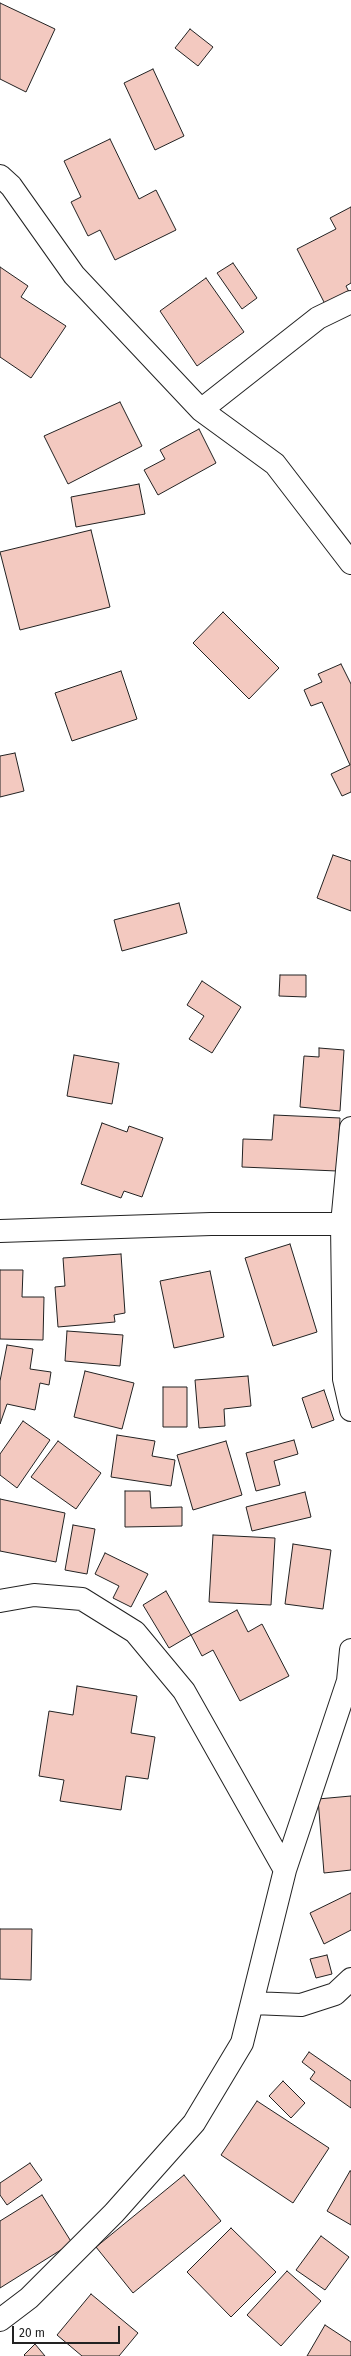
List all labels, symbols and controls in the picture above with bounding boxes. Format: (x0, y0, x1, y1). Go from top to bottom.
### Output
scale bar (14, 2318, 122, 2344)
text: 20 m (19, 2326, 45, 2340)

